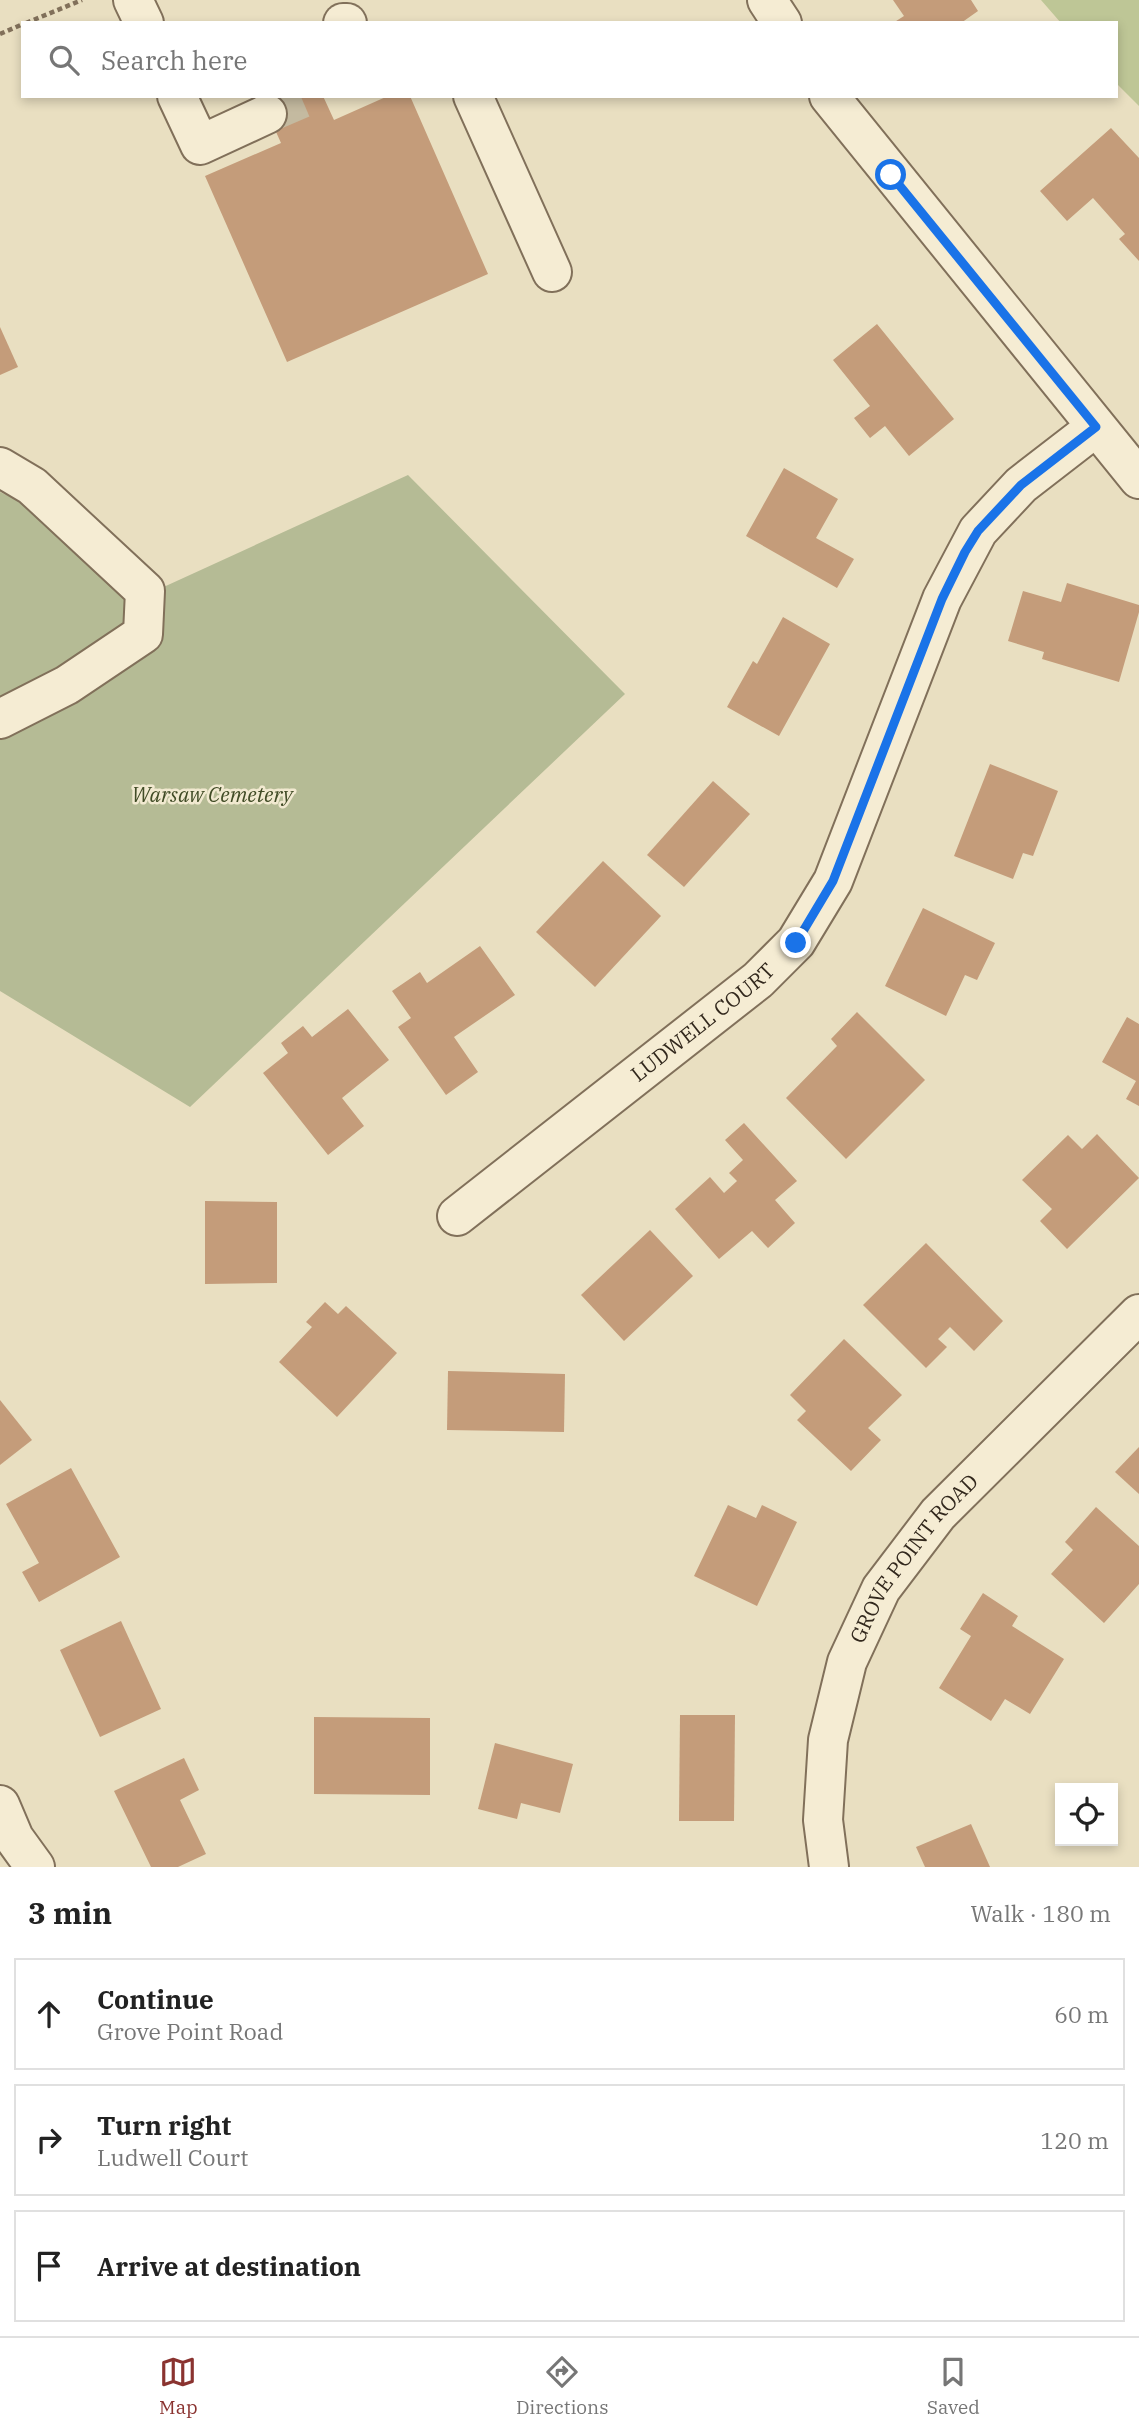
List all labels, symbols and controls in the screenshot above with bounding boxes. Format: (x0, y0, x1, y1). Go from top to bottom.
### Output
search box (21, 21, 1118, 98)
icon: search (45, 41, 83, 79)
text: Search here (101, 43, 247, 77)
route start (875, 159, 906, 190)
park label: Warsaw Cemetery (131, 780, 295, 808)
route end (780, 927, 811, 958)
street label: LUDWELL COURT (625, 956, 780, 1088)
street label: GROVE POINT ROAD (843, 1467, 984, 1647)
map controls (1055, 1783, 1118, 1846)
button: locate (1055, 1783, 1118, 1846)
text: 3 min (28, 1893, 112, 1932)
text: Walk · 180 m (970, 1898, 1111, 1928)
text: Continue (97, 1982, 214, 2016)
icon: ahead (30, 1995, 68, 2033)
text: 60 m (1054, 1999, 1109, 2029)
text: Grove Point Road (97, 2016, 283, 2046)
text: Turn right (97, 2108, 231, 2142)
icon: right (30, 2121, 68, 2159)
text: 120 m (1040, 2125, 1109, 2155)
text: Ludwell Court (97, 2142, 248, 2172)
icon: arrive (30, 2247, 68, 2285)
text: Arrive at destination (97, 2249, 361, 2283)
tab: Map (159, 2353, 198, 2419)
tab: Directions (516, 2353, 609, 2419)
tab: Saved (927, 2353, 980, 2419)

